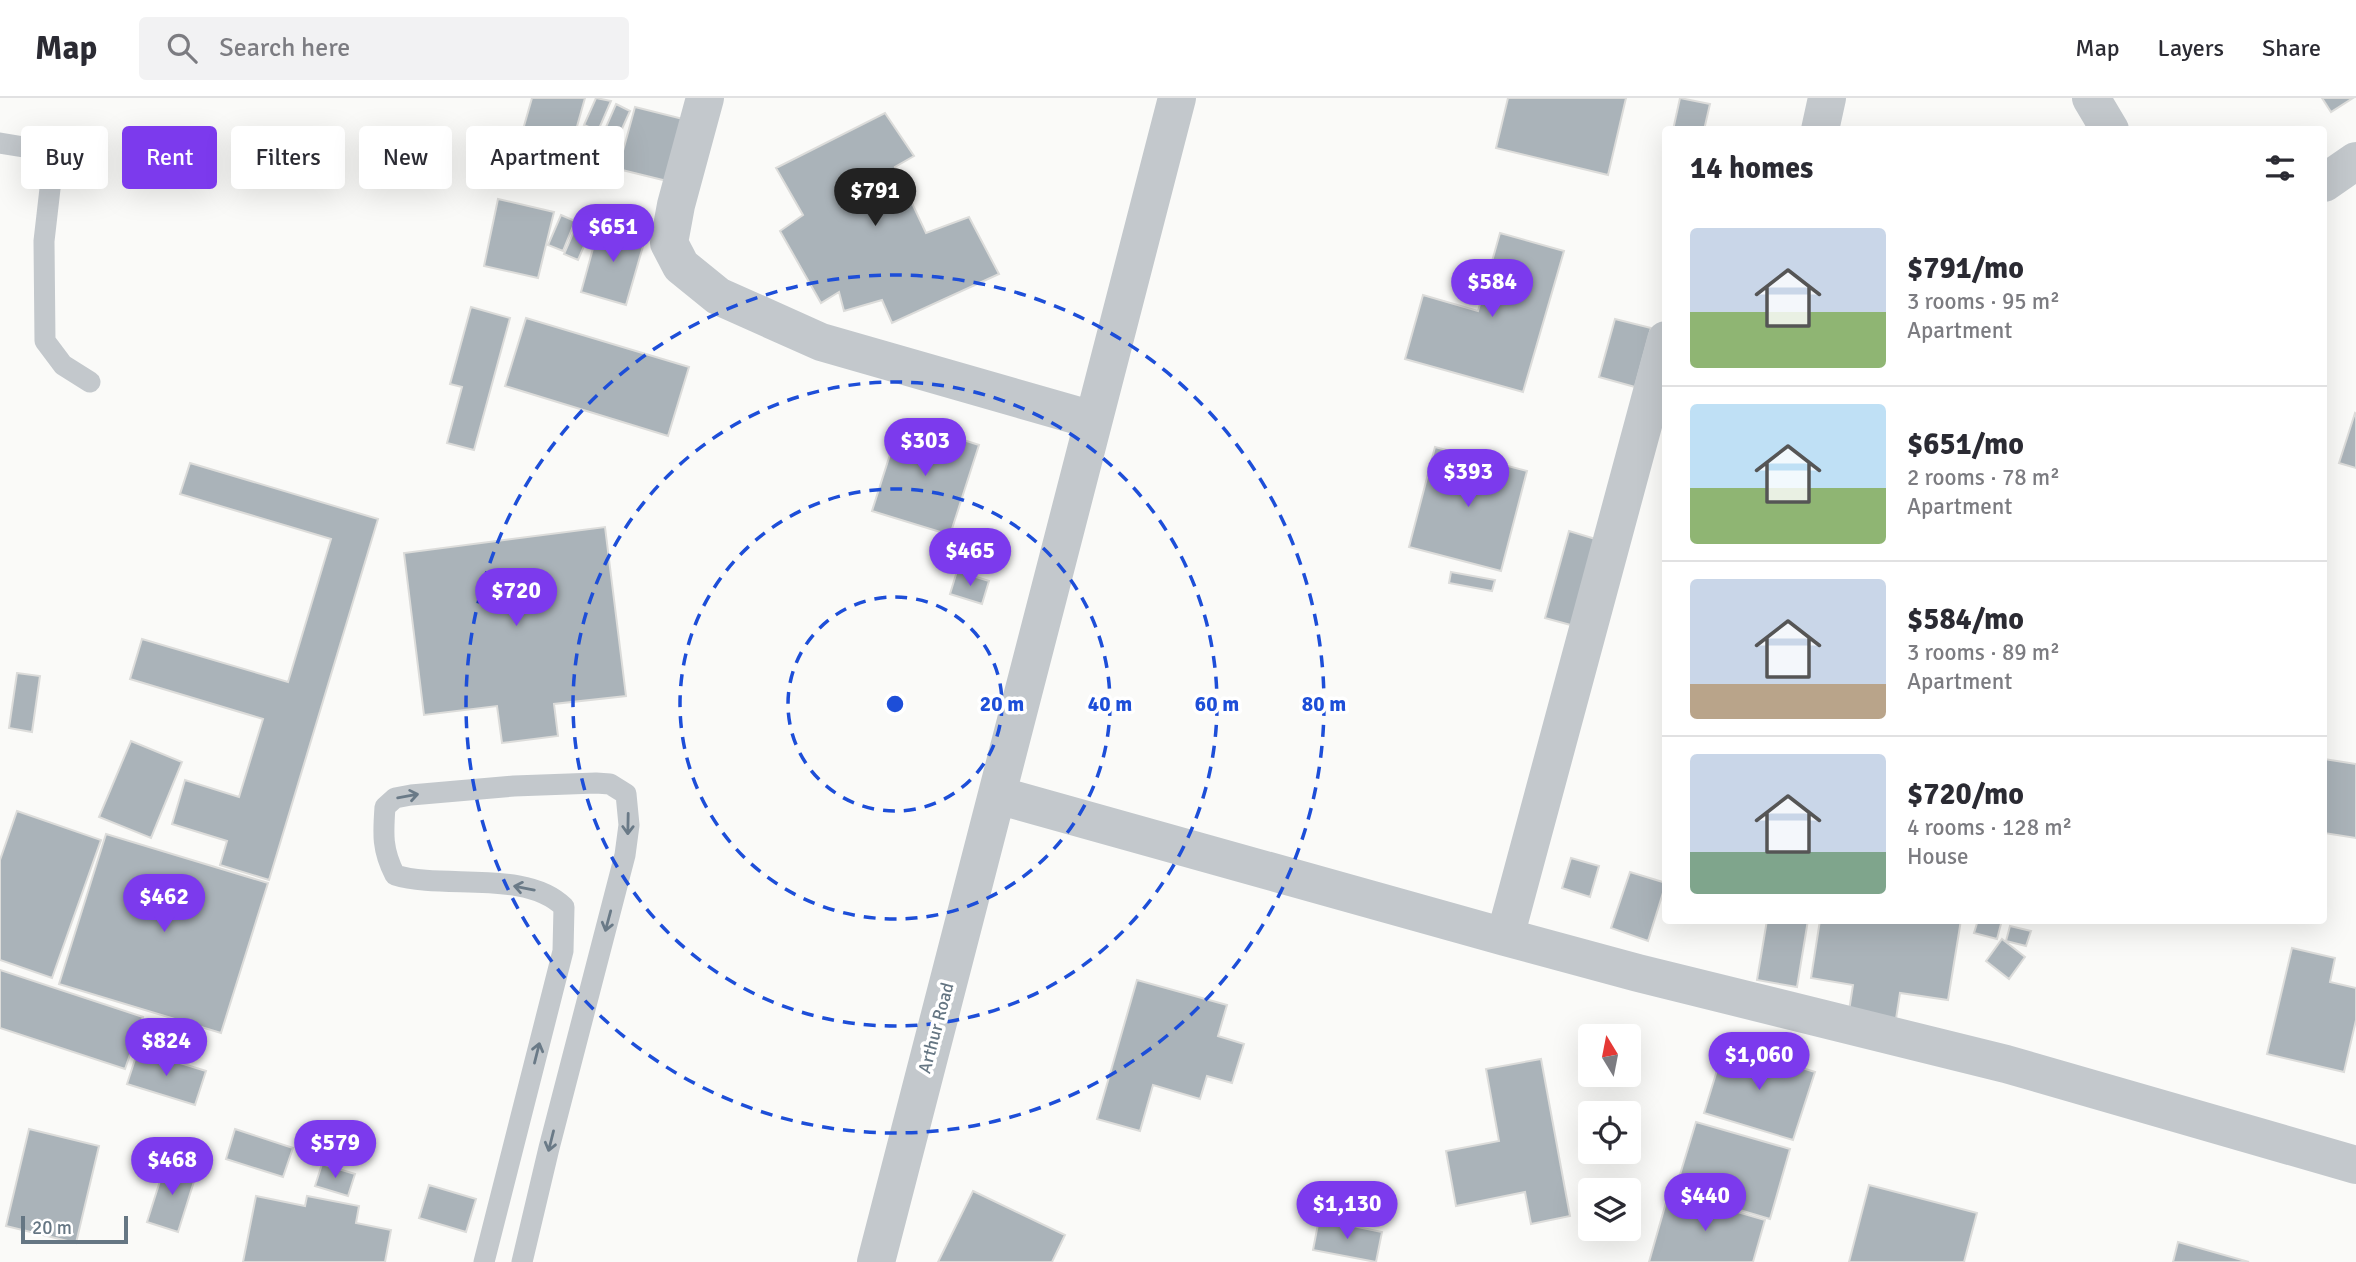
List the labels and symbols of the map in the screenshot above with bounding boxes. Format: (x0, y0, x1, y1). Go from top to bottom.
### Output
pin: $791 (834, 169, 916, 228)
pin: $651 (572, 204, 654, 264)
pin: $584 (1451, 260, 1533, 319)
pin: $303 (884, 418, 966, 478)
pin: $393 (1427, 450, 1509, 509)
pin: $465 (929, 528, 1011, 588)
pin: $720 (475, 568, 557, 628)
text: 20 m (980, 691, 1024, 717)
text: 40 m (1088, 691, 1132, 717)
text: 60 m (1195, 691, 1239, 717)
text: 80 m (1302, 691, 1346, 717)
centre of rings (883, 692, 907, 716)
one-way arrow (396, 789, 419, 802)
one-way arrow (621, 812, 635, 835)
pin: $462 (123, 874, 205, 934)
one-way arrow (513, 881, 536, 894)
one-way arrow (601, 909, 614, 932)
street label: Arthur Road (913, 980, 959, 1076)
pin: $824 (125, 1018, 207, 1078)
north arrow (1578, 1024, 1642, 1087)
pin: $1,060 (1702, 1032, 1816, 1092)
one-way arrow (531, 1042, 544, 1064)
pin: $579 (294, 1121, 376, 1180)
one-way arrow (544, 1130, 557, 1152)
pin: $468 (131, 1138, 213, 1197)
pin: $440 (1664, 1174, 1746, 1233)
pin: $1,130 (1290, 1182, 1404, 1241)
scale bar (21, 1213, 128, 1245)

